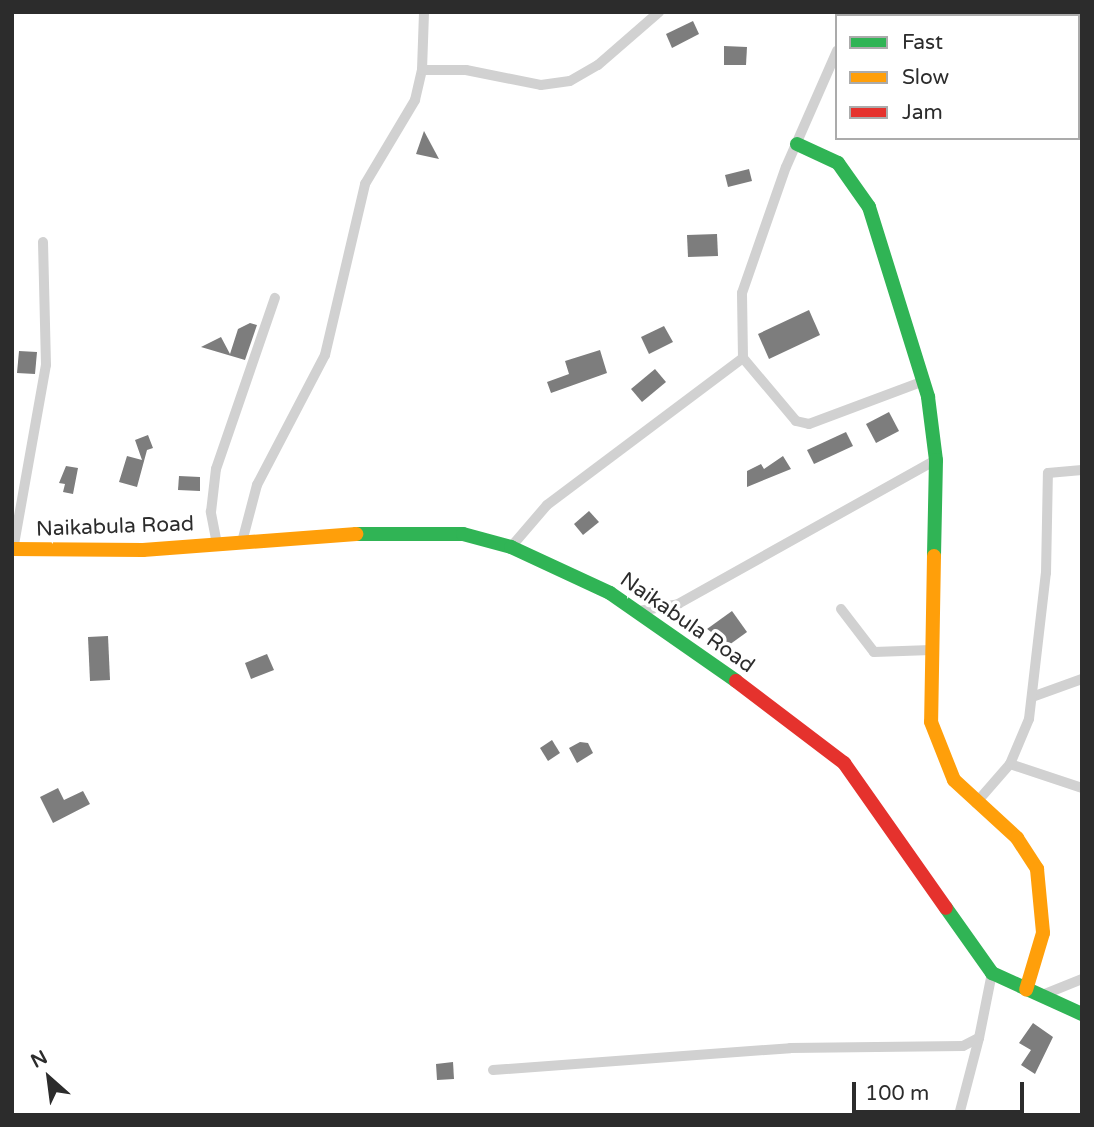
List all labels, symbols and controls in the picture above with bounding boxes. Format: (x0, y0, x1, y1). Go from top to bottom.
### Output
legend (835, 14, 1080, 140)
text: Fast (902, 30, 943, 55)
text: Slow (902, 65, 949, 90)
text: Jam (902, 100, 943, 125)
street label: Naikabula Road (35, 512, 195, 542)
street label: Naikabula Road (615, 567, 759, 679)
north arrow (14, 1043, 84, 1113)
text: N (27, 1046, 51, 1073)
scale bar (856, 1068, 1028, 1112)
text: 100 m (865, 1081, 929, 1106)

